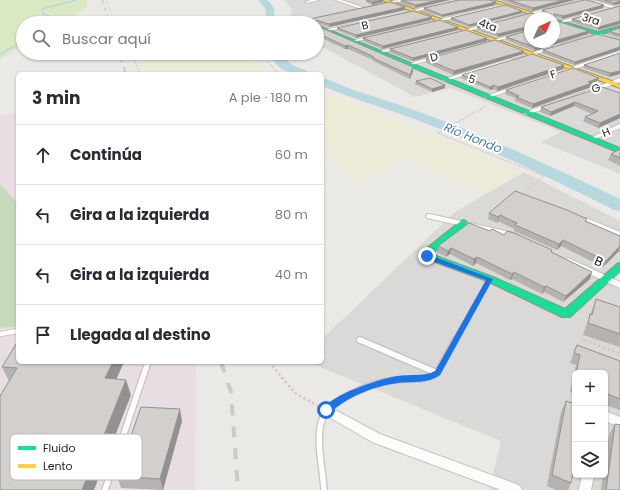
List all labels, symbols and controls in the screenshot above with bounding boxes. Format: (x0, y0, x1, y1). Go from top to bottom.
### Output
street label: 3ra (580, 9, 602, 29)
north arrow (524, 12, 560, 48)
street label: 4ta (477, 14, 499, 36)
search box (16, 16, 324, 60)
street label: B (360, 16, 370, 34)
icon: search (30, 27, 52, 49)
text: Buscar aquí (62, 28, 151, 49)
street label: D (428, 48, 440, 66)
street label: F (548, 65, 559, 82)
street label: 5 (466, 70, 478, 88)
street label: G (589, 79, 603, 97)
text: 3 min (32, 86, 80, 110)
text: A pie · 180 m (229, 88, 308, 107)
water label: Río Hondo (442, 118, 505, 157)
street label: H (599, 123, 613, 141)
icon: ahead (32, 144, 54, 166)
text: Continúa (70, 144, 142, 165)
text: 60 m (275, 145, 308, 164)
icon: left (32, 204, 54, 226)
text: Gira a la izquierda (70, 204, 209, 225)
text: 80 m (275, 205, 308, 224)
route end (418, 247, 436, 265)
street label: B (591, 251, 606, 272)
icon: left (32, 264, 54, 286)
text: Gira a la izquierda (70, 264, 209, 285)
text: 40 m (275, 265, 308, 284)
icon: arrive (32, 324, 54, 346)
text: Llegada al destino (70, 324, 211, 345)
map controls (572, 370, 608, 478)
button: + (572, 370, 608, 406)
route start (317, 401, 335, 419)
button: − (572, 406, 608, 442)
legend (10, 434, 142, 480)
text: Fluido (43, 440, 75, 456)
button: layers (572, 442, 608, 478)
text: Lento (43, 458, 73, 474)

